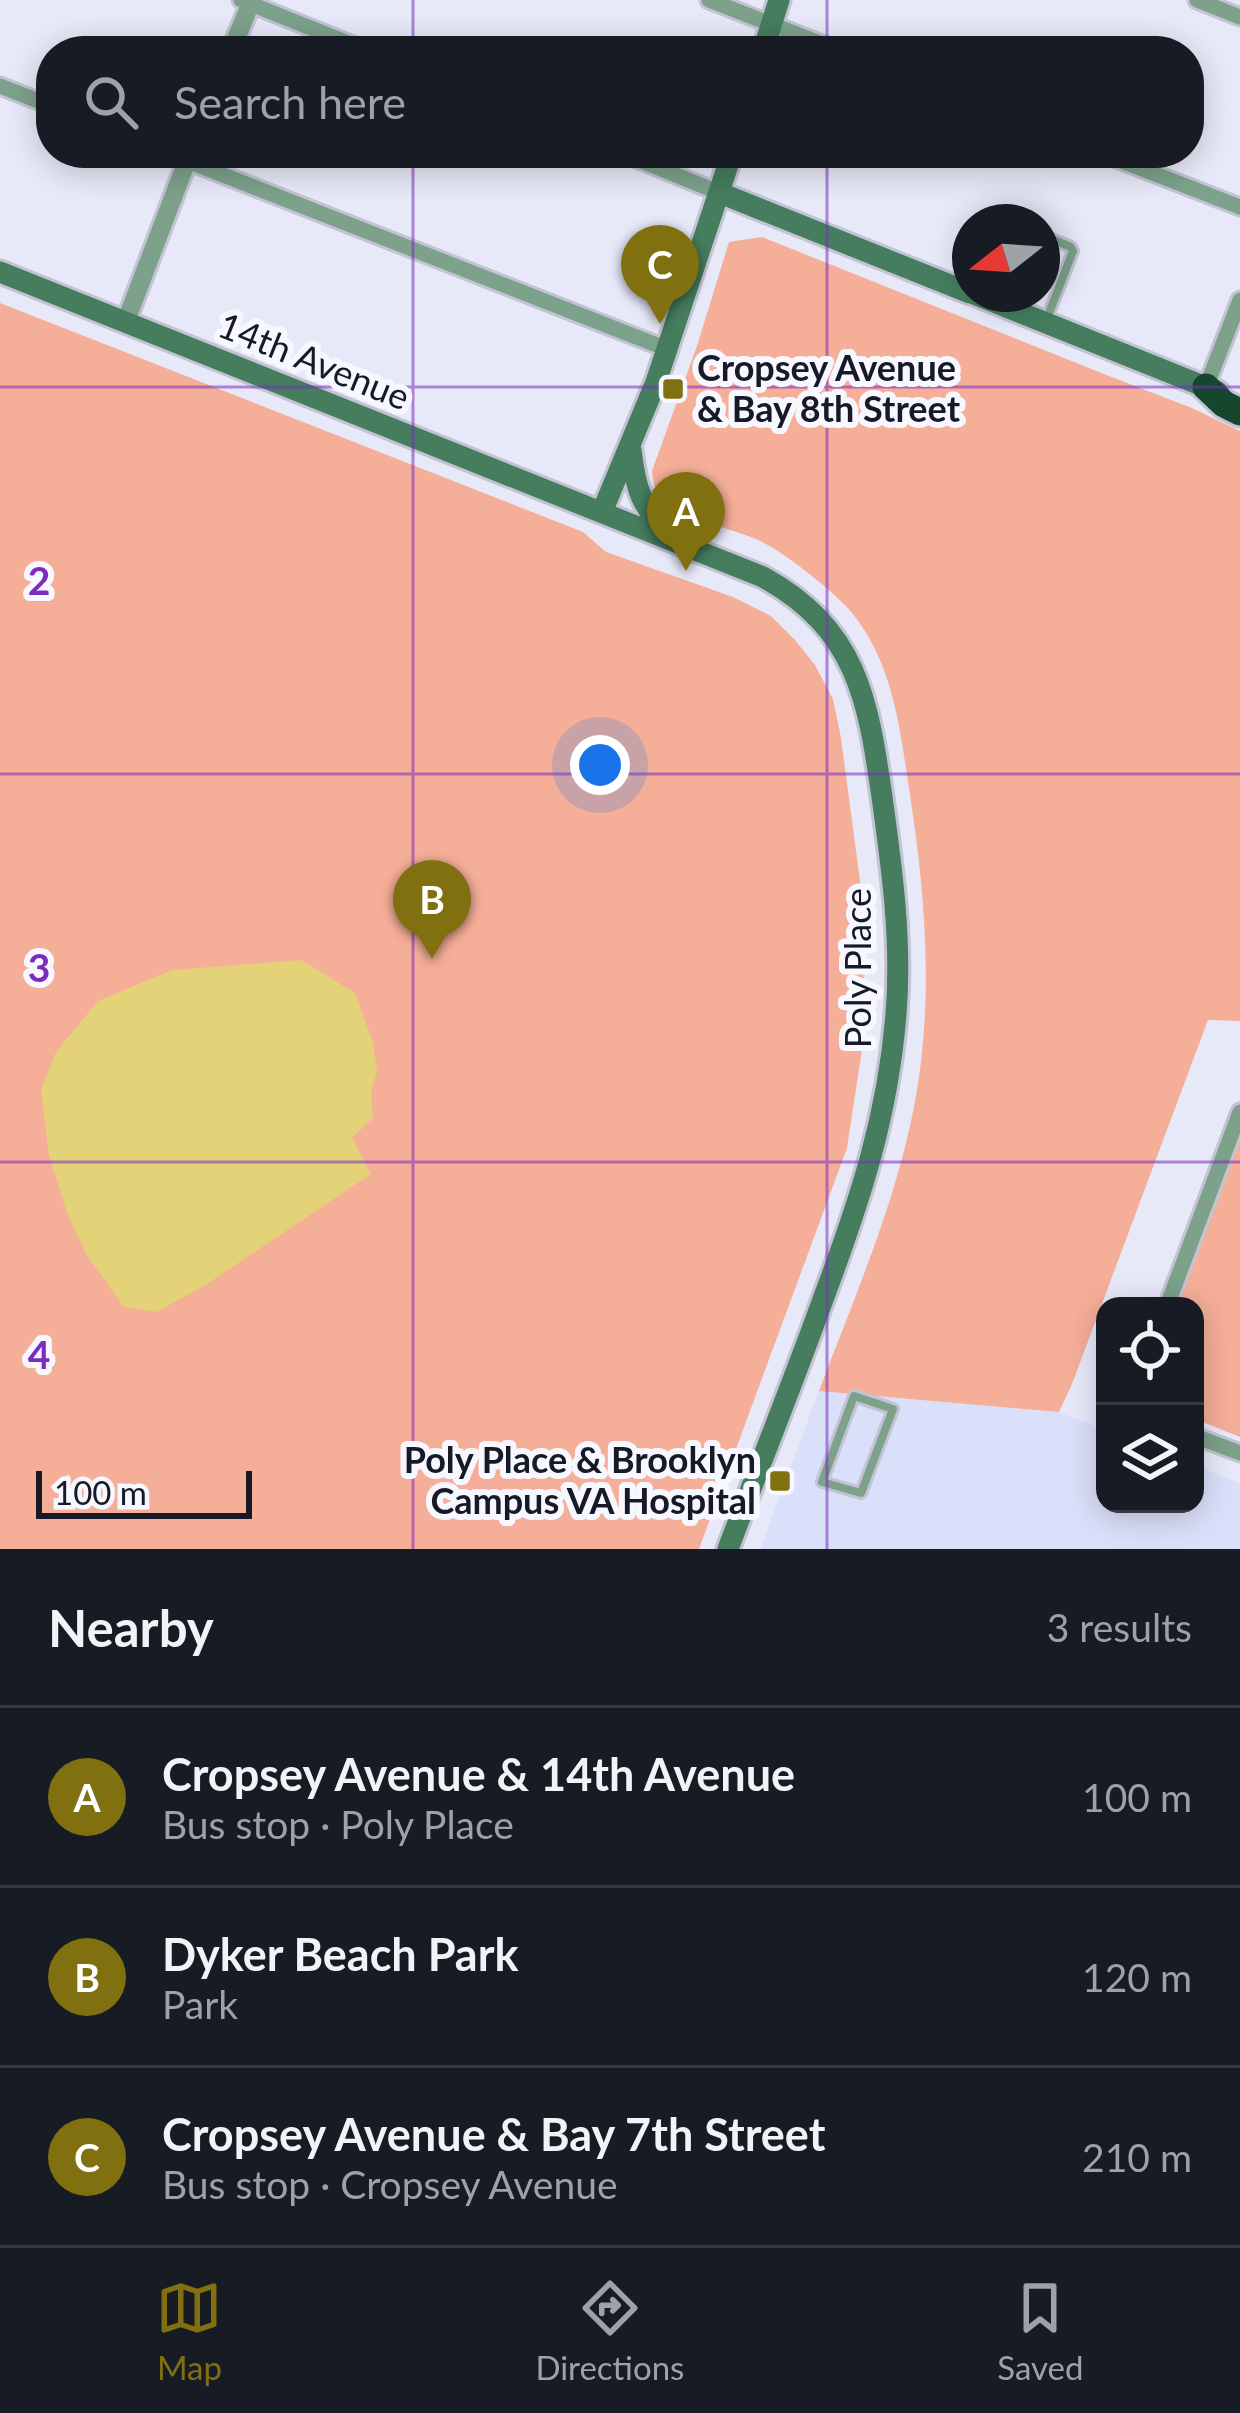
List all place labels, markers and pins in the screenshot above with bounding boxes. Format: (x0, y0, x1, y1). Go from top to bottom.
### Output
pin: C (621, 225, 699, 324)
place label: Cropsey Avenue & Bay 8th Street (697, 345, 961, 430)
marker: Cropsey Avenue & Bay 8th Street (660, 376, 686, 402)
pin: A (647, 472, 725, 571)
pin: B (393, 860, 471, 959)
place label: Poly Place & Brooklyn Campus VA Hospital (404, 1437, 756, 1522)
marker: Poly Place & Brooklyn Campus VA Hospital (767, 1468, 793, 1494)

